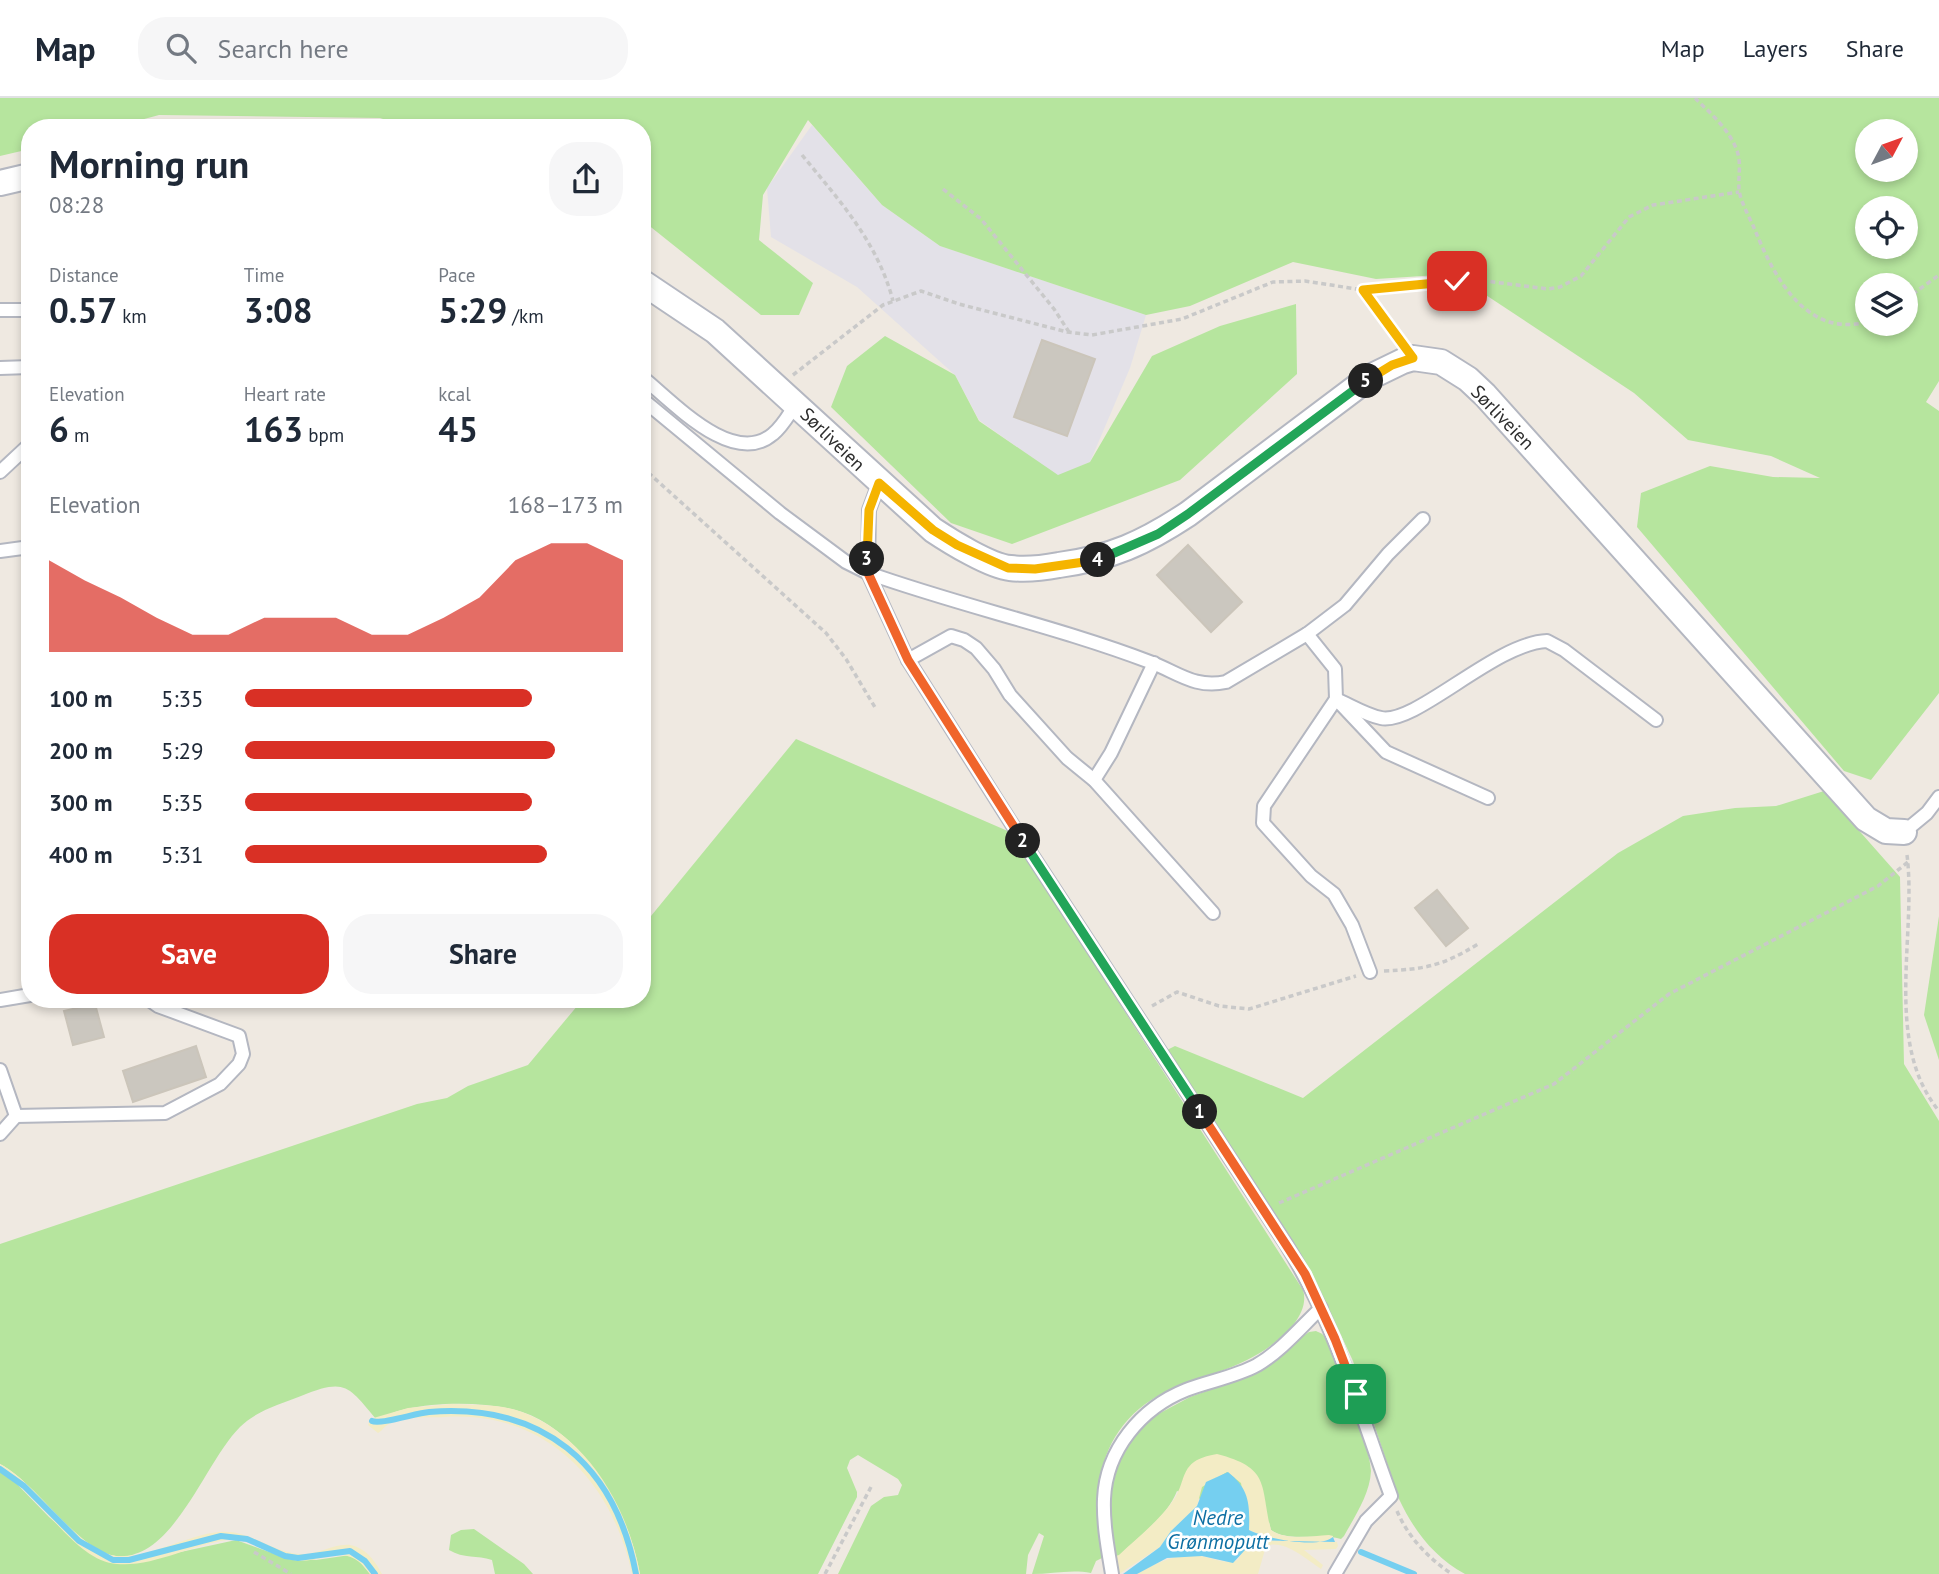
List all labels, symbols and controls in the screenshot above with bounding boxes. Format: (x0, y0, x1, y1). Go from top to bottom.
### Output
search box (138, 17, 628, 80)
text: Map (35, 27, 96, 70)
icon: search (162, 29, 200, 67)
text: Search here (218, 32, 349, 65)
text: Map (1661, 33, 1705, 64)
text: Layers (1743, 33, 1808, 64)
text: Share (1846, 33, 1904, 64)
north arrow (1855, 119, 1918, 182)
map controls (1855, 119, 1918, 336)
text: Morning run (49, 139, 249, 188)
button: share (549, 142, 623, 216)
text: 08:28 (49, 190, 104, 219)
button: locate (1855, 196, 1918, 259)
pin (1427, 251, 1487, 311)
icon: check (1438, 262, 1476, 300)
text: Distance (49, 263, 119, 287)
text: Time (244, 263, 284, 287)
text: Pace (438, 263, 476, 287)
button: layers (1855, 273, 1918, 336)
text: 0.57 (49, 287, 117, 333)
text: 3:08 (244, 287, 313, 333)
text: 5:29 (438, 287, 507, 333)
text: km (117, 304, 147, 328)
text: /km (507, 304, 544, 328)
pin: 5 (1348, 364, 1384, 398)
text: 5 (1360, 368, 1371, 392)
street label: Sørliveien (1466, 379, 1540, 455)
text: Elevation (49, 382, 125, 406)
text: Heart rate (244, 382, 326, 406)
text: kcal (438, 382, 471, 406)
street label: Sørliveien (795, 402, 871, 476)
text: 6 (49, 406, 69, 452)
text: 163 (244, 406, 303, 452)
text: 45 (438, 406, 478, 452)
text: m (69, 423, 89, 447)
text: bpm (303, 423, 344, 447)
text: Elevation (49, 490, 141, 519)
text: 168–173 m (508, 490, 623, 519)
pin: 3 (850, 542, 884, 576)
pin: 4 (1080, 542, 1116, 578)
text: 3 (861, 546, 872, 570)
text: 4 (1092, 547, 1103, 571)
text: 100 m (49, 684, 112, 713)
text: 5:35 (161, 684, 204, 713)
text: 200 m (49, 736, 112, 765)
text: 5:29 (161, 736, 204, 765)
text: 300 m (49, 788, 112, 817)
text: 5:35 (161, 788, 204, 817)
pin: 2 (1006, 824, 1040, 858)
text: 2 (1017, 828, 1028, 852)
text: 400 m (49, 840, 112, 869)
text: 5:31 (161, 840, 204, 869)
button: Save (49, 914, 329, 994)
button: Share (343, 914, 623, 994)
pin: 1 (1182, 1094, 1218, 1130)
text: 1 (1194, 1099, 1205, 1123)
pin (1326, 1364, 1386, 1424)
icon: arrive (1337, 1375, 1375, 1413)
water label: Nedre Grønmoputt (1167, 1504, 1270, 1555)

